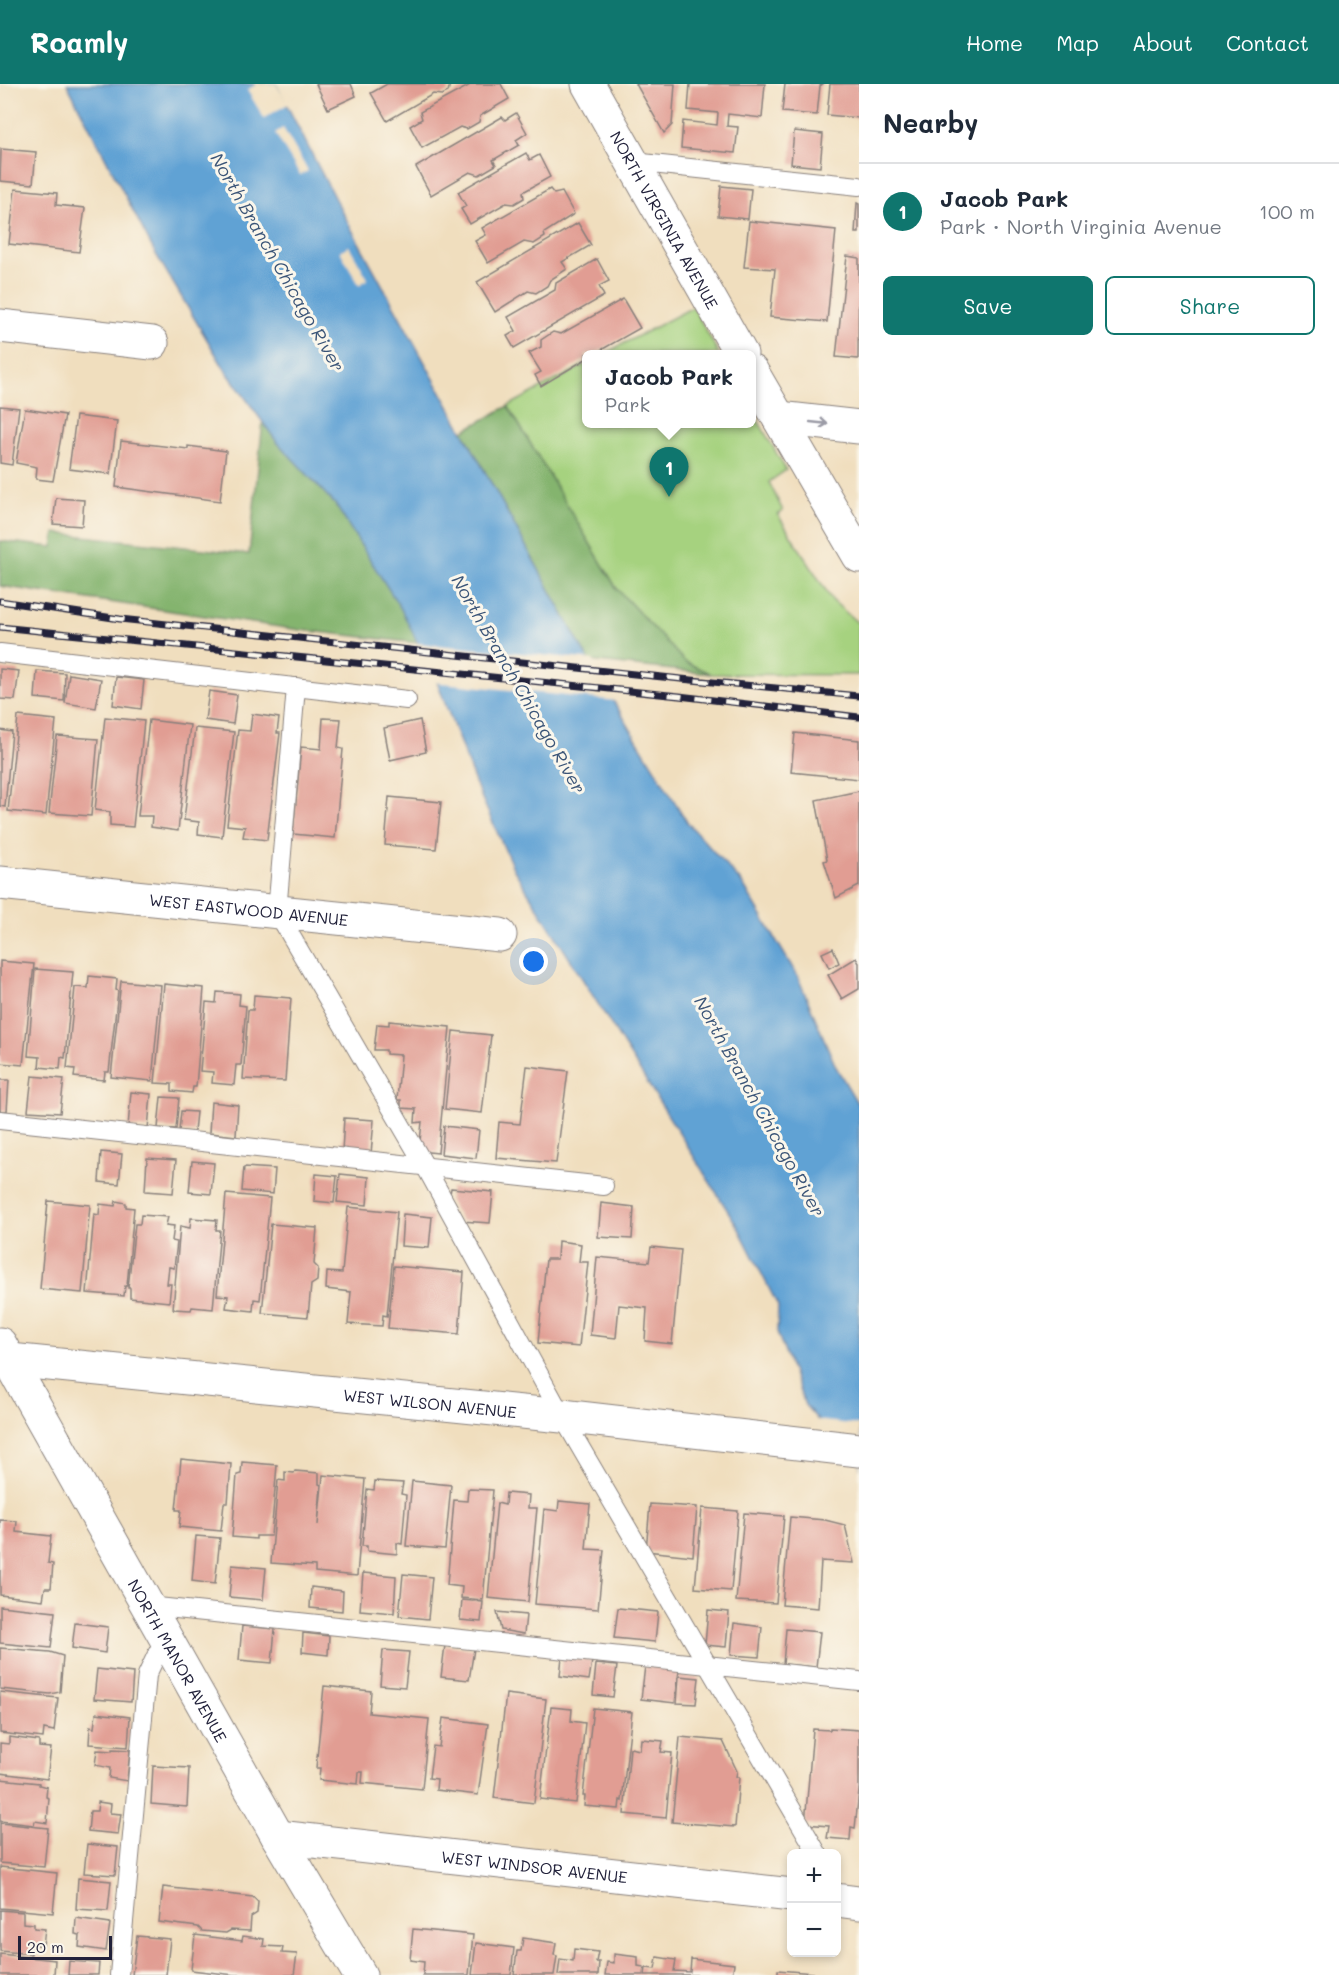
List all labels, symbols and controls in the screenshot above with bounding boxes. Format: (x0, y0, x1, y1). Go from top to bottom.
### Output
text: Roamly (30, 24, 129, 60)
text: Home (966, 29, 1023, 56)
text: Map (1056, 29, 1099, 56)
text: About (1132, 29, 1193, 56)
text: Contact (1226, 29, 1309, 56)
text: Nearby (883, 106, 978, 140)
street label: NORTH VIRGINIA AVENUE (606, 127, 724, 313)
water label: North Branch Chicago River (205, 148, 351, 376)
text: Jacob Park (940, 184, 1068, 213)
text: 1 (898, 198, 907, 224)
text: 100 m (1259, 198, 1315, 224)
text: Park · North Virginia Avenue (940, 213, 1222, 239)
button: Save (883, 276, 1093, 335)
button: Share (1105, 276, 1315, 335)
popup (582, 350, 756, 428)
text: Jacob Park (605, 362, 733, 391)
text: Park (605, 391, 650, 417)
one-way arrow (808, 417, 828, 428)
pin: 1 (650, 448, 688, 497)
water label: North Branch Chicago River (446, 570, 592, 798)
street label: WEST EASTWOOD AVENUE (148, 888, 349, 930)
your location (519, 947, 548, 976)
water label: North Branch Chicago River (689, 991, 831, 1221)
street label: WEST WILSON AVENUE (342, 1383, 518, 1422)
street label: NORTH MANOR AVENUE (124, 1575, 233, 1745)
street label: WEST WINDSOR AVENUE (440, 1845, 629, 1887)
map controls (787, 1849, 841, 1957)
button: + (787, 1849, 841, 1903)
button: − (787, 1903, 841, 1957)
scale bar (18, 1933, 112, 1960)
text: 20 m (27, 1936, 64, 1957)

